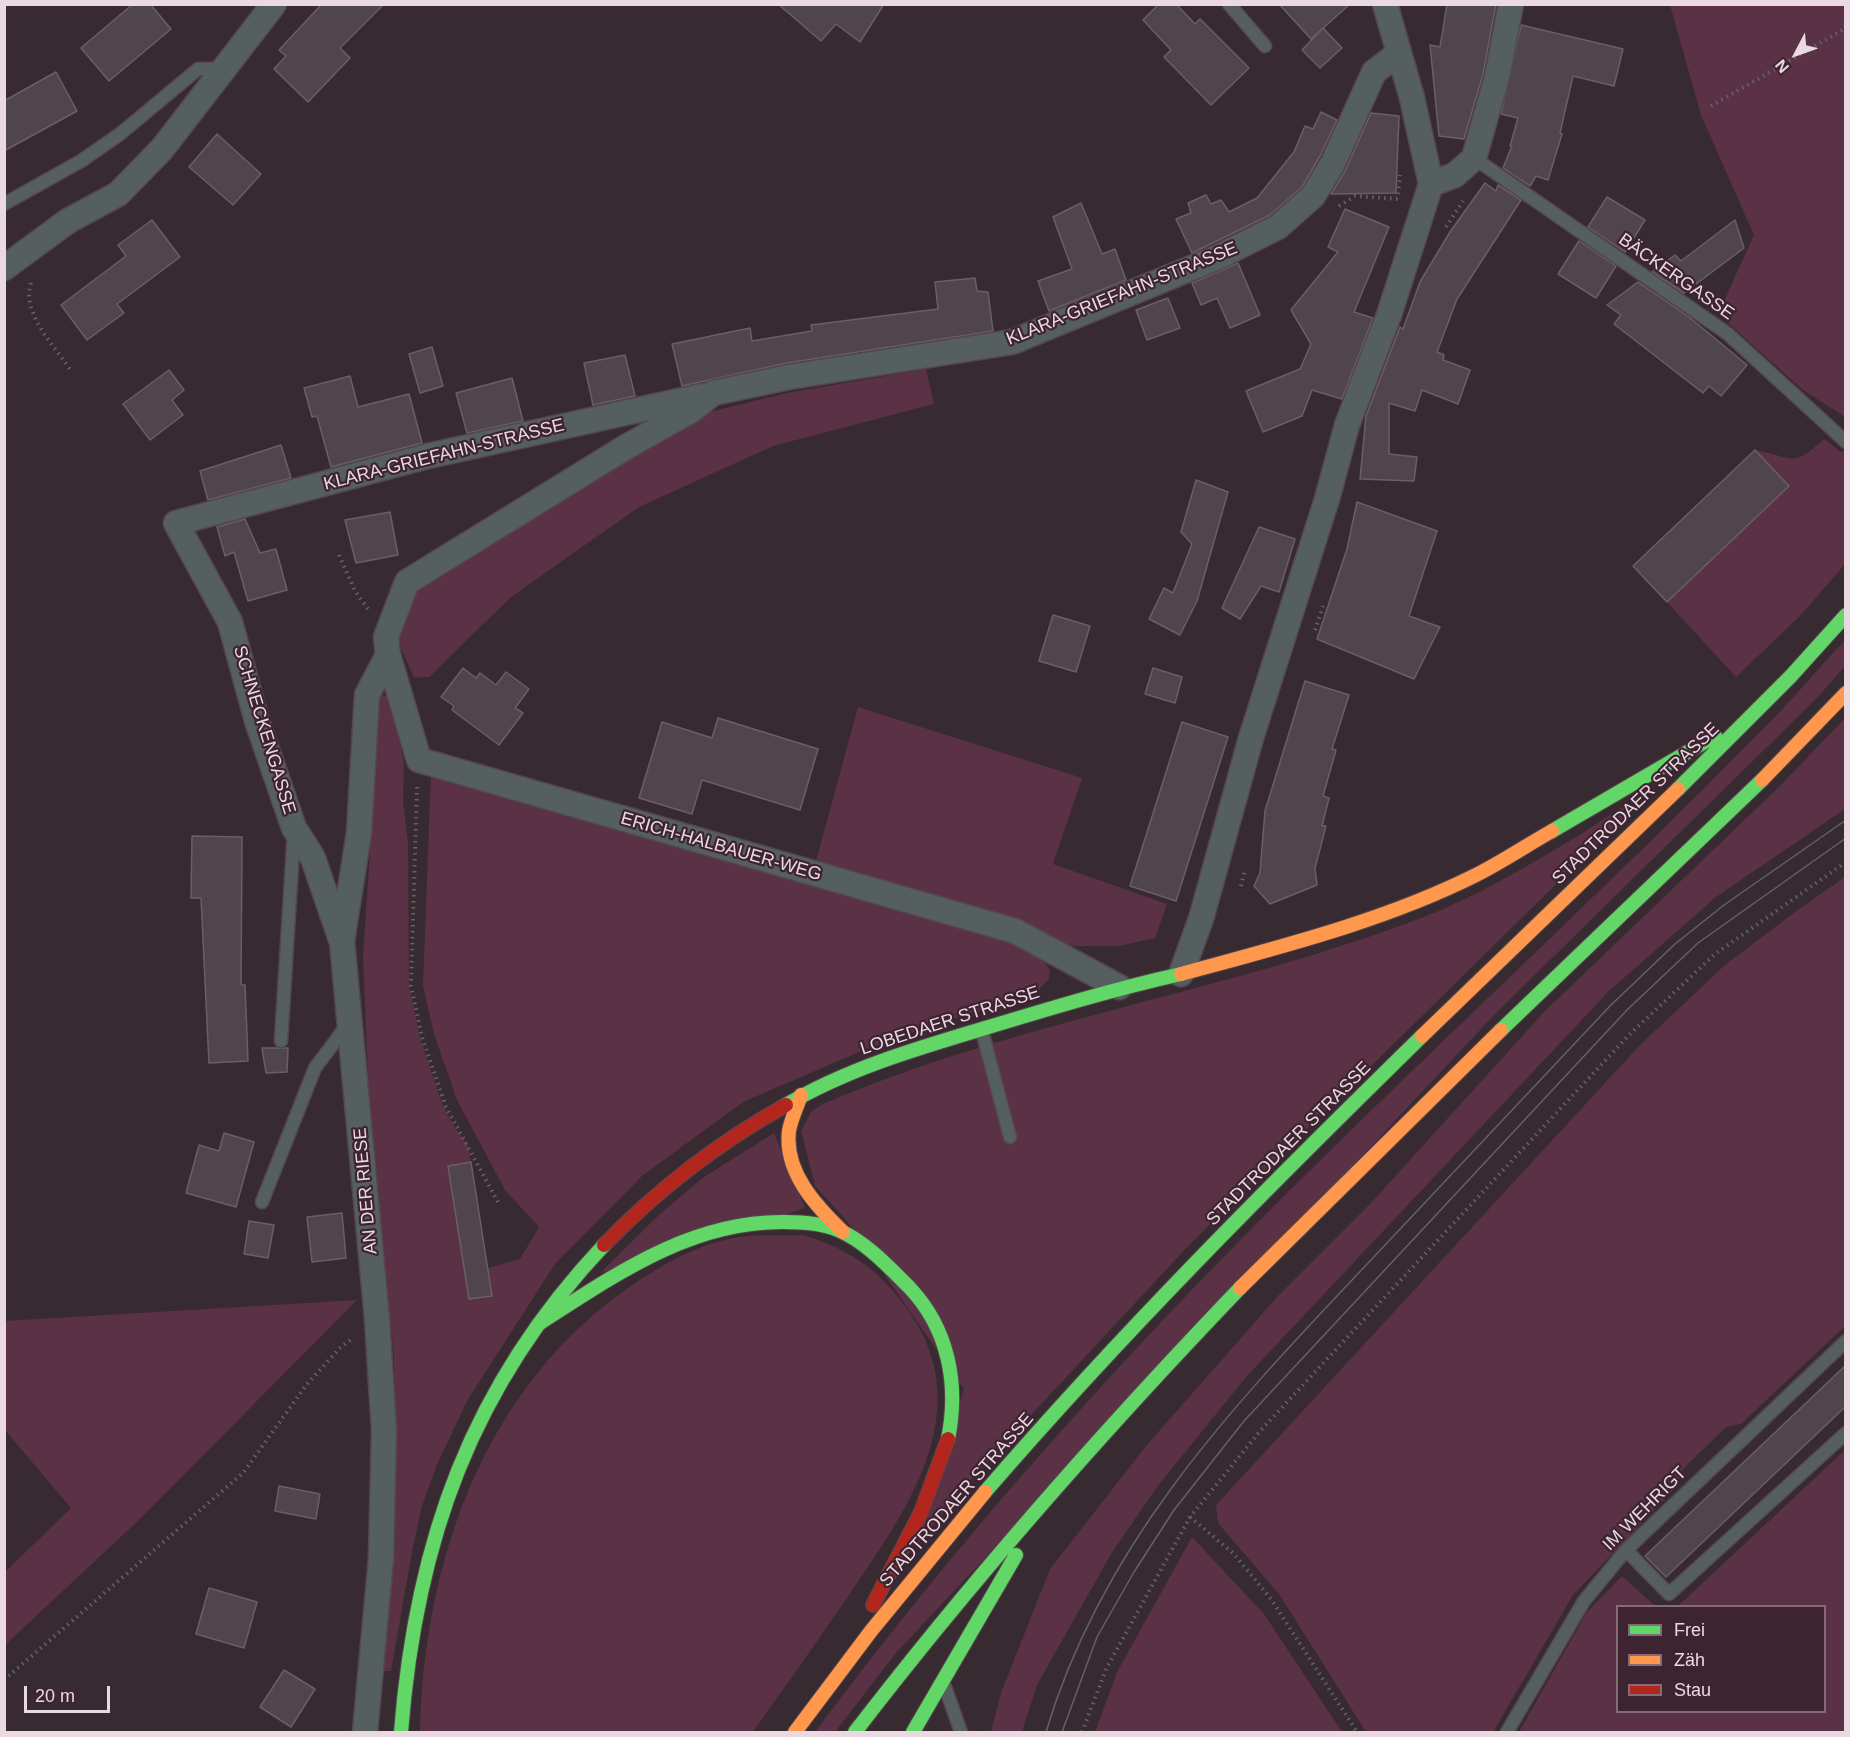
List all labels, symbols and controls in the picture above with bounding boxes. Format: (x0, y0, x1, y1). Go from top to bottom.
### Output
north arrow (1766, 24, 1826, 84)
text: N (1772, 56, 1792, 76)
street label: BÄCKERGASSE (1614, 229, 1738, 325)
street label: KLARA-GRIEFAHN-STRASSE (1003, 238, 1241, 350)
street label: KLARA-GRIEFAHN-STRASSE (322, 415, 566, 495)
street label: SCHNECKENGASSE (228, 643, 300, 817)
street label: STADTRODAER STRASSE (1548, 719, 1724, 889)
street label: ERICH-HALBAUER-WEG (618, 808, 824, 886)
street label: LOBEDAER STRASSE (858, 982, 1042, 1060)
street label: STADTRODAER STRASSE (1202, 1057, 1376, 1231)
street label: AN DER RIESE (350, 1127, 382, 1255)
street label: STADTRODAER STRASSE (875, 1409, 1039, 1591)
street label: IM WEHRIGT (1598, 1462, 1692, 1556)
legend (1616, 1605, 1826, 1713)
text: Frei (1674, 1620, 1705, 1640)
text: Zäh (1674, 1650, 1705, 1670)
scale bar (27, 1674, 112, 1712)
text: Stau (1674, 1680, 1711, 1700)
text: 20 m (35, 1686, 75, 1706)

